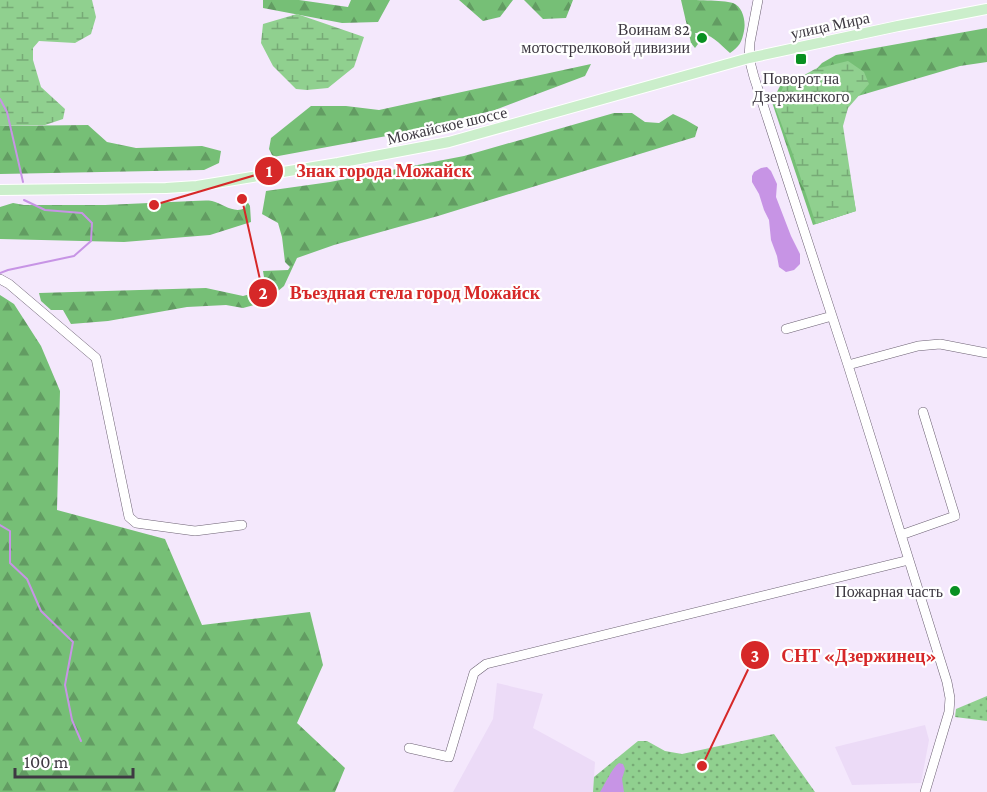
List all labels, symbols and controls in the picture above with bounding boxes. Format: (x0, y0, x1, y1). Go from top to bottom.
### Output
street label: улица Мира (789, 9, 871, 43)
place label: Воинам 82 мотострелковой дивизии (521, 21, 690, 57)
marker: Воинам 82 мотострелковой дивизии (695, 31, 709, 45)
marker: Поворот на Дзержинского (794, 52, 808, 66)
place label: Поворот на Дзержинского (752, 70, 850, 106)
street label: Можайское шоссе (385, 103, 509, 148)
callout: Знак города Можайск (254, 153, 483, 189)
text: 1 (266, 161, 273, 181)
text: Знак города Можайск (296, 161, 472, 181)
callout: Въездная стела город Можайск (248, 275, 552, 311)
text: 2 (258, 283, 268, 303)
text: Въездная стела город Можайск (290, 283, 541, 303)
place label: Пожарная часть (835, 583, 943, 601)
marker: Пожарная часть (948, 584, 962, 598)
callout: СНТ «Дзержинец» (740, 637, 949, 673)
text: 3 (751, 646, 759, 666)
text: СНТ «Дзержинец» (781, 646, 937, 666)
scale bar (15, 741, 134, 779)
text: 100 m (24, 752, 69, 772)

